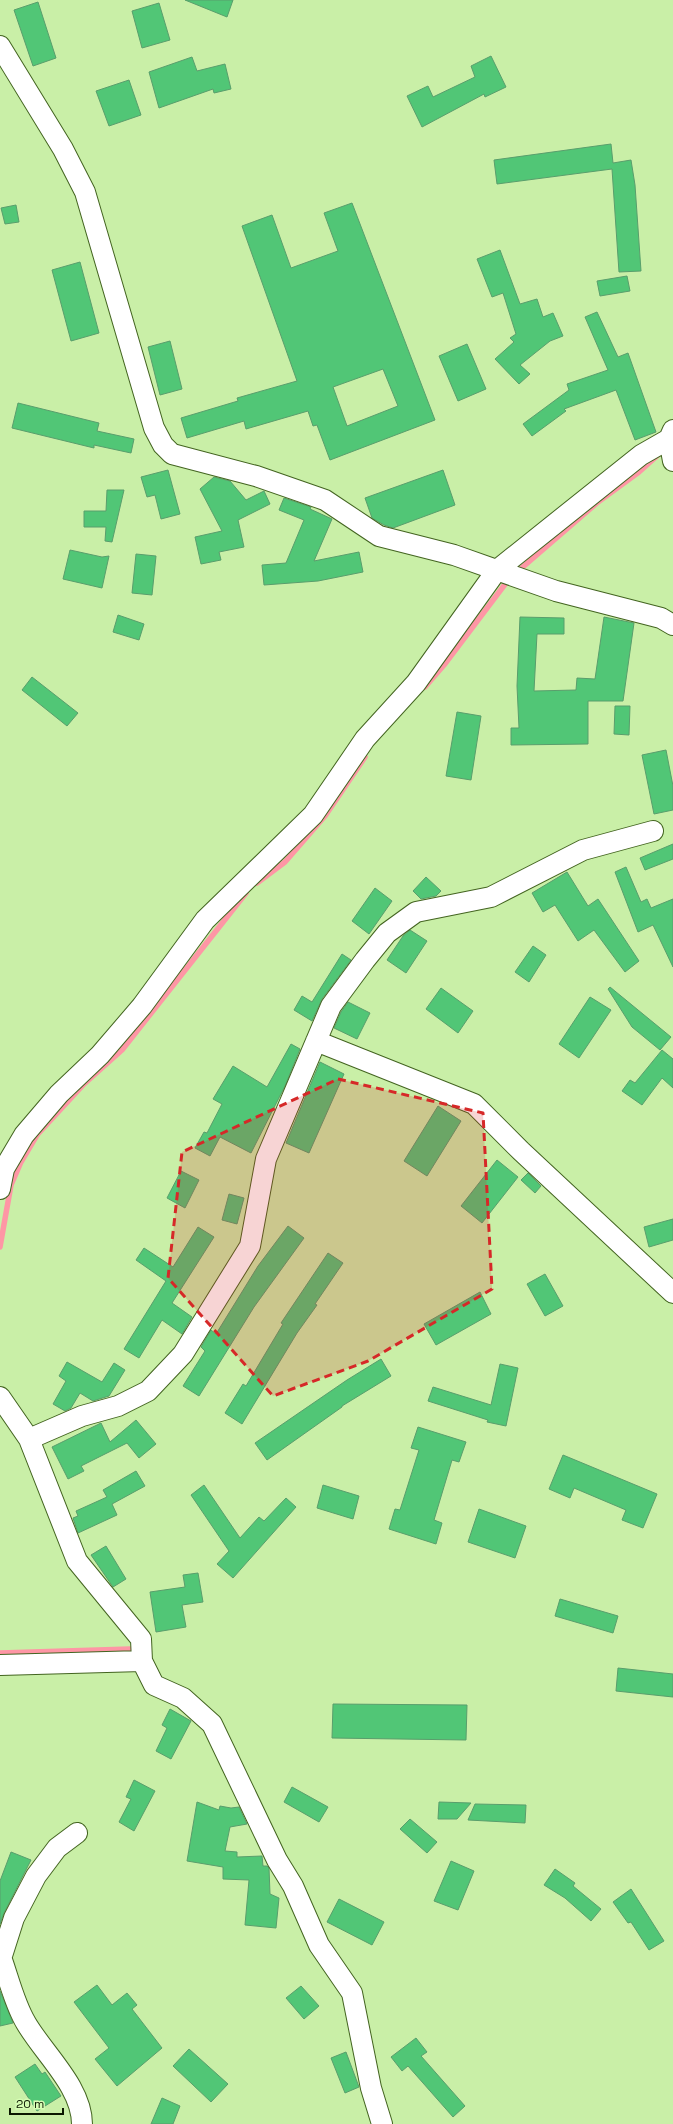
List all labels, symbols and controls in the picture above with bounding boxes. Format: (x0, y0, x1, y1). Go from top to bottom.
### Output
scale bar (10, 2090, 63, 2116)
text: 20 m (16, 2096, 44, 2112)

